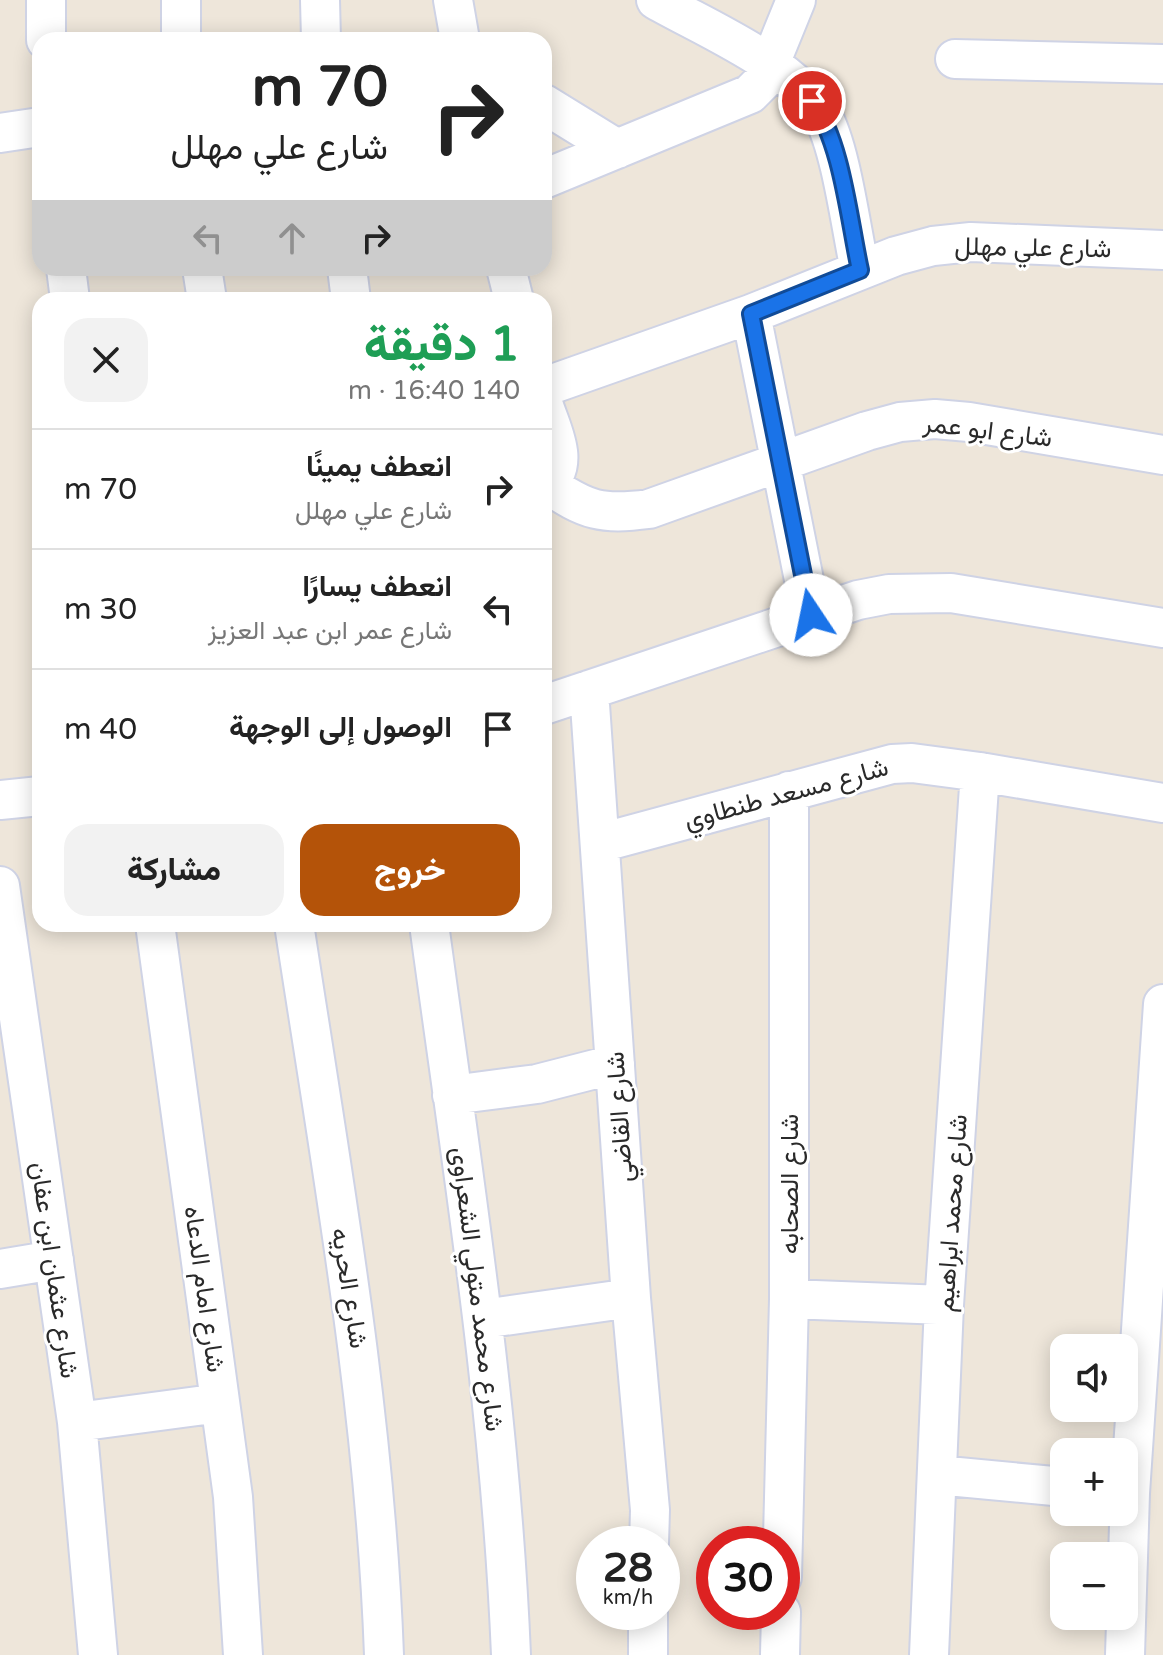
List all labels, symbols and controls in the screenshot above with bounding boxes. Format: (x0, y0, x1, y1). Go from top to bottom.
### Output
text: 70 m (252, 54, 388, 121)
icon: right (416, 64, 520, 168)
pin (778, 67, 846, 135)
icon: arrive (790, 79, 834, 123)
text: شارع علي مهلل (171, 126, 388, 169)
icon: left (186, 216, 230, 260)
icon: ahead (270, 216, 314, 260)
icon: right (354, 216, 398, 260)
street label: شارع علي مهلل (954, 231, 1112, 269)
text: 1 دقيقة (364, 316, 520, 374)
button: close (64, 318, 148, 402)
text: 140 m · 16:40 (348, 375, 520, 406)
street label: شارع ابو عمر (920, 407, 1054, 456)
text: انعطف يمينًا (306, 448, 452, 485)
icon: right (476, 467, 520, 511)
text: 70 m (64, 471, 137, 508)
text: شارع علي مهلل (295, 495, 452, 526)
text: انعطف يسارًا (302, 568, 452, 605)
position arrow (769, 573, 853, 657)
icon: left (476, 587, 520, 631)
text: 30 m (64, 591, 137, 628)
text: شارع عمر ابن عبد العزيز (208, 615, 452, 646)
icon: arrive (476, 707, 520, 751)
text: الوصول إلى الوجهة (229, 709, 452, 746)
text: 40 m (64, 711, 137, 748)
street label: شارع مسعد طنطاوي (681, 751, 893, 840)
button: مشاركة (64, 824, 284, 916)
button: خروج (300, 824, 520, 916)
street label: شارع القاضي (599, 1050, 645, 1183)
street label: شارع محمد ابراهيم (929, 1113, 976, 1313)
street label: شارع الصحابه (774, 1114, 807, 1254)
street label: شارع محمد متولي الشعراوى (440, 1145, 510, 1434)
street label: شارع عثمان ابن عفان (22, 1160, 85, 1380)
street label: شارع امام الدعاه (175, 1204, 232, 1375)
street label: شارع الحريه (323, 1225, 374, 1351)
map controls (1050, 1334, 1138, 1630)
button: sound (1050, 1334, 1138, 1422)
button: + (1050, 1438, 1138, 1526)
speed limit sign: 30 (696, 1526, 800, 1630)
button: − (1050, 1542, 1138, 1630)
text: 28 (603, 1544, 653, 1592)
text: km/h (603, 1586, 653, 1610)

